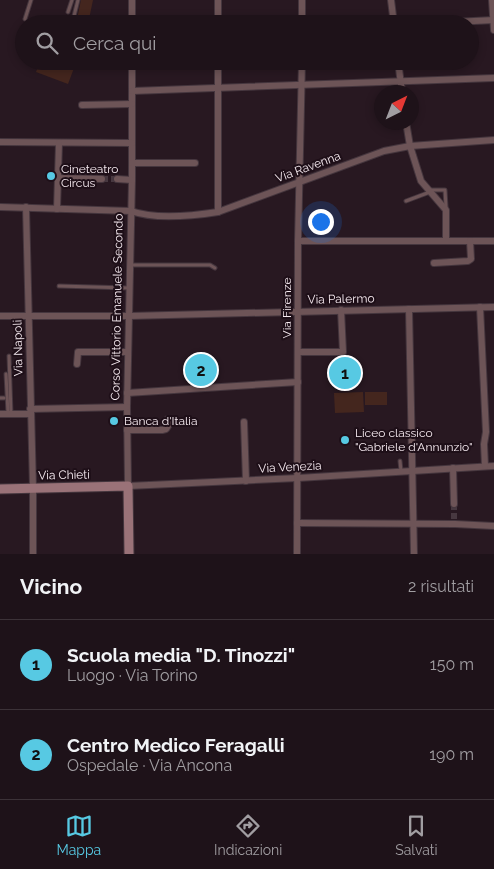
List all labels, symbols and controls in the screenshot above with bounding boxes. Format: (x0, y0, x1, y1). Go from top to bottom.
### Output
search box (15, 15, 479, 70)
icon: search (33, 29, 61, 57)
text: Cerca qui (73, 32, 156, 54)
north arrow (374, 85, 419, 130)
street label: Via Ravenna (274, 149, 342, 185)
place label: Cineteatro Circus (61, 162, 118, 190)
marker: Cineteatro Circus (45, 170, 57, 182)
your location (308, 209, 334, 235)
street label: Corso Vittorio Emanuele Secondo (108, 213, 126, 401)
street label: Via Firenze (280, 278, 294, 338)
street label: Via Palermo (307, 291, 375, 307)
street label: Via Napoli (11, 320, 25, 376)
pin: 2 (185, 351, 217, 389)
pin: 1 (329, 354, 361, 392)
place label: Banca d'Italia (124, 414, 197, 428)
marker: Banca d'Italia (108, 415, 120, 427)
place label: Liceo classico "Gabriele d'Annunzio" (355, 426, 473, 454)
marker: Liceo classico "Gabriele d'Annunzio" (339, 434, 351, 446)
street label: Via Venezia (258, 458, 322, 476)
street label: Via Chieti (38, 468, 90, 482)
text: Vicino (20, 574, 82, 599)
text: 2 risultati (408, 577, 474, 596)
text: Scuola media "D. Tinozzi" (67, 644, 295, 666)
text: 1 (32, 655, 40, 674)
text: 150 m (430, 655, 474, 674)
text: Luogo · Via Torino (67, 666, 198, 685)
text: Centro Medico Feragalli (67, 734, 285, 756)
text: 2 (31, 745, 41, 764)
text: 190 m (429, 745, 474, 764)
text: Ospedale · Via Ancona (67, 756, 232, 775)
tab: Mappa (56, 812, 101, 858)
tab: Indicazioni (214, 812, 282, 858)
tab: Salvati (395, 812, 438, 858)

